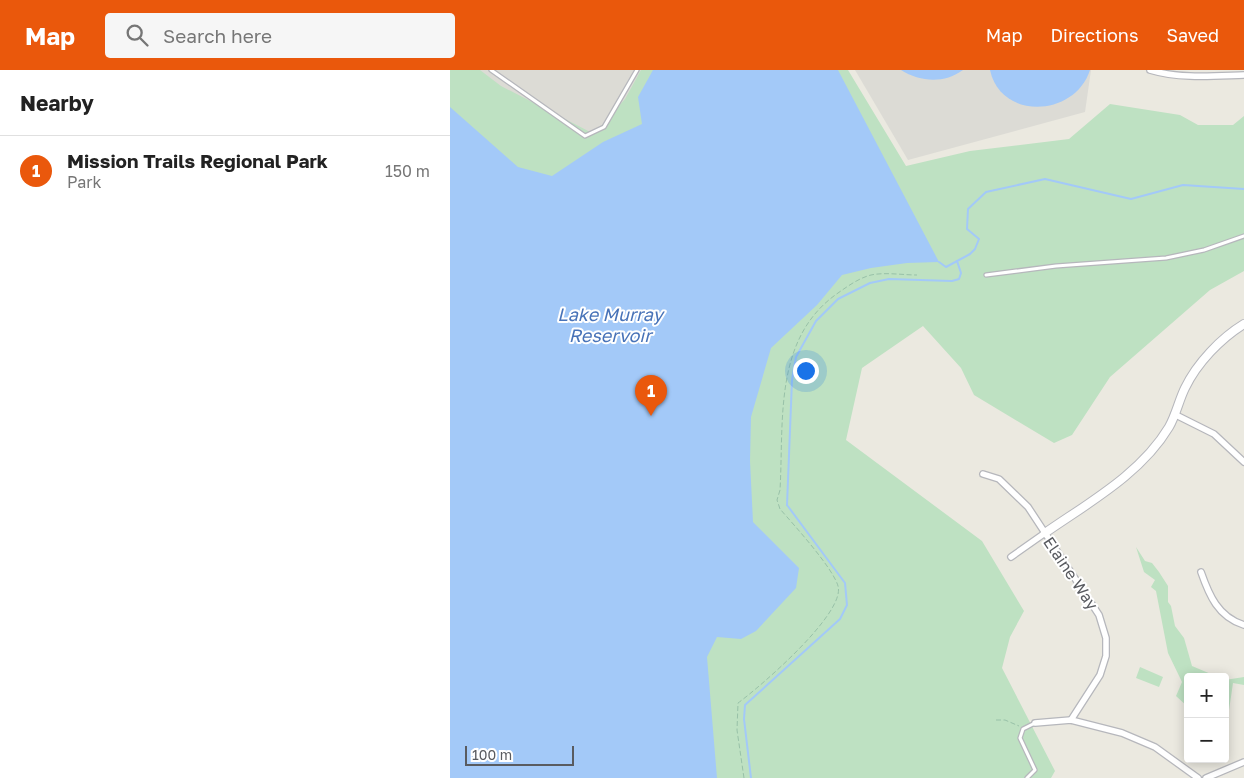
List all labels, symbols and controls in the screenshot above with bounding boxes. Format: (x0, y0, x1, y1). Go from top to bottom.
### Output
search box (105, 13, 455, 58)
text: Map (25, 21, 75, 50)
icon: search (123, 21, 151, 49)
text: Search here (163, 24, 272, 47)
text: Map (986, 24, 1022, 46)
text: Directions (1050, 24, 1138, 46)
text: Saved (1166, 24, 1219, 46)
text: Nearby (20, 90, 94, 116)
text: Mission Trails Regional Park (67, 149, 328, 172)
text: 1 (32, 161, 40, 181)
text: 150 m (385, 161, 430, 181)
text: Park (67, 172, 102, 192)
water label: Lake Murray Reservoir (557, 303, 666, 346)
your location (793, 358, 819, 384)
pin: 1 (635, 375, 667, 416)
street label: Elaine Way (1039, 533, 1103, 613)
map controls (1184, 673, 1229, 763)
button: + (1184, 673, 1229, 718)
button: − (1184, 718, 1229, 763)
scale bar (465, 743, 574, 766)
text: 100 m (472, 746, 512, 763)

